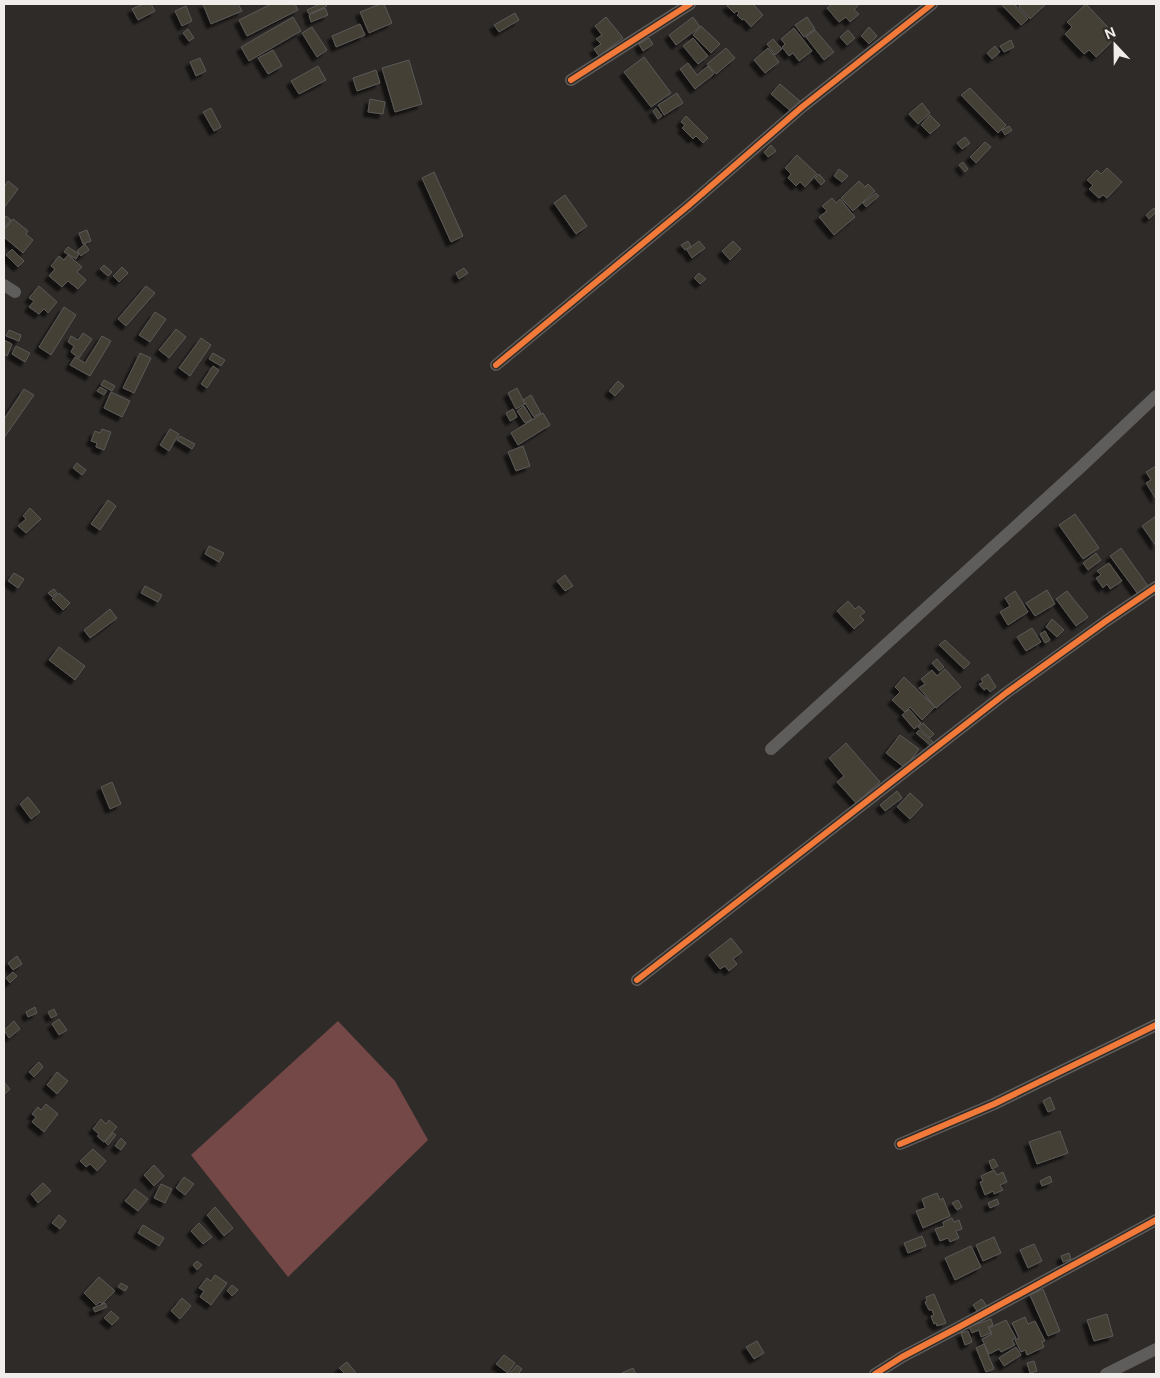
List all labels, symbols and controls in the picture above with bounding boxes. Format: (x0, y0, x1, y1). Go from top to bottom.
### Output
north arrow (1090, 20, 1140, 70)
text: N (1102, 23, 1118, 43)

